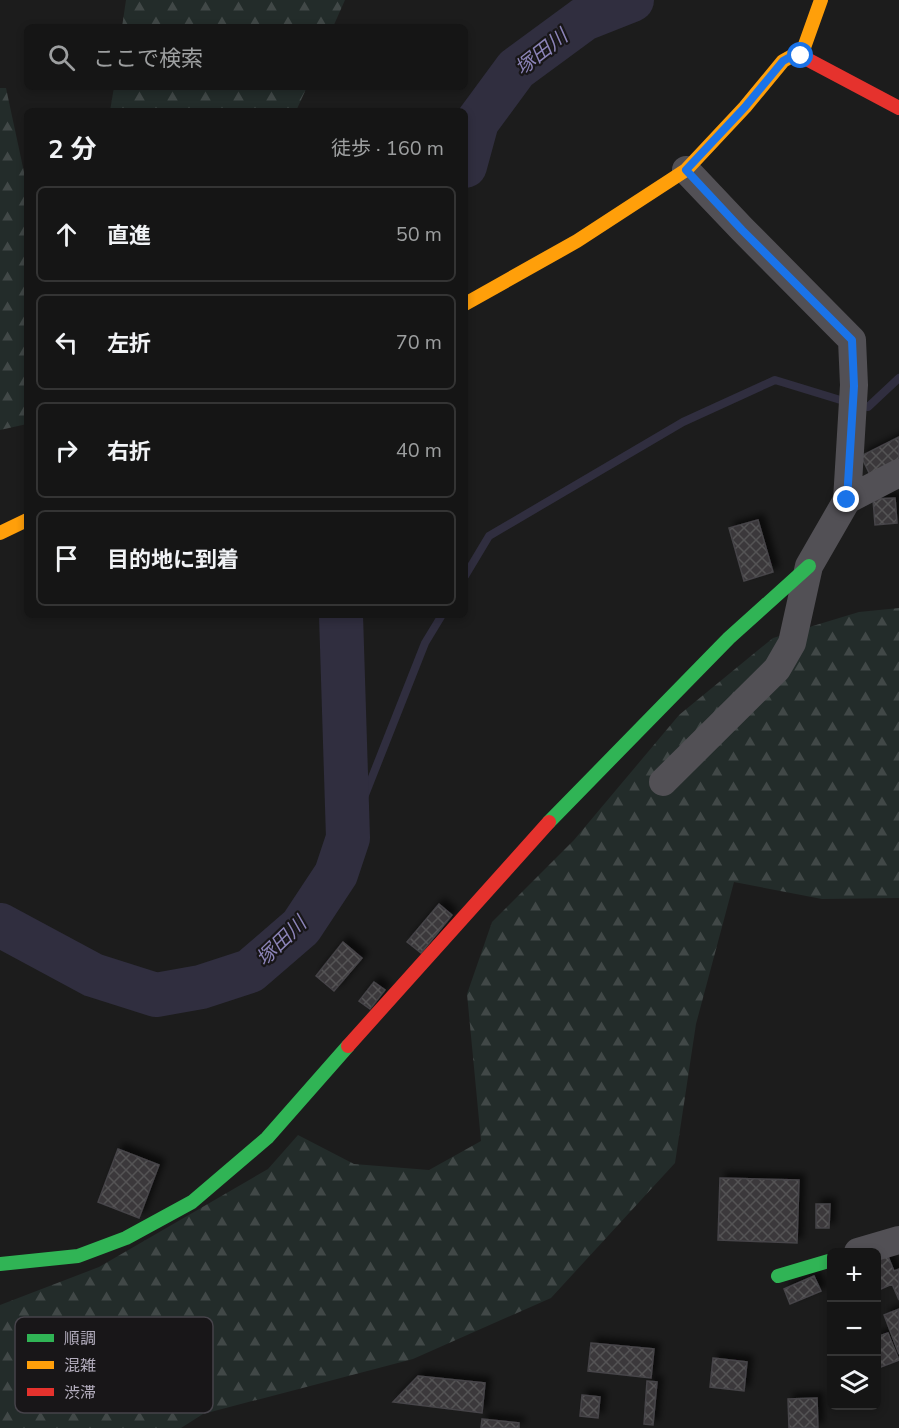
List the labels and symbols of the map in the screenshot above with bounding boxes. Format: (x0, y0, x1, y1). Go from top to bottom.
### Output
water label: 塚田川 (509, 22, 575, 82)
route start (787, 42, 813, 68)
route end (833, 486, 859, 512)
water label: 塚田川 (250, 909, 314, 972)
legend (15, 1317, 213, 1413)
text: 順調 (64, 1328, 96, 1350)
text: 混雑 (64, 1355, 96, 1377)
text: 渋滞 (64, 1382, 96, 1404)

